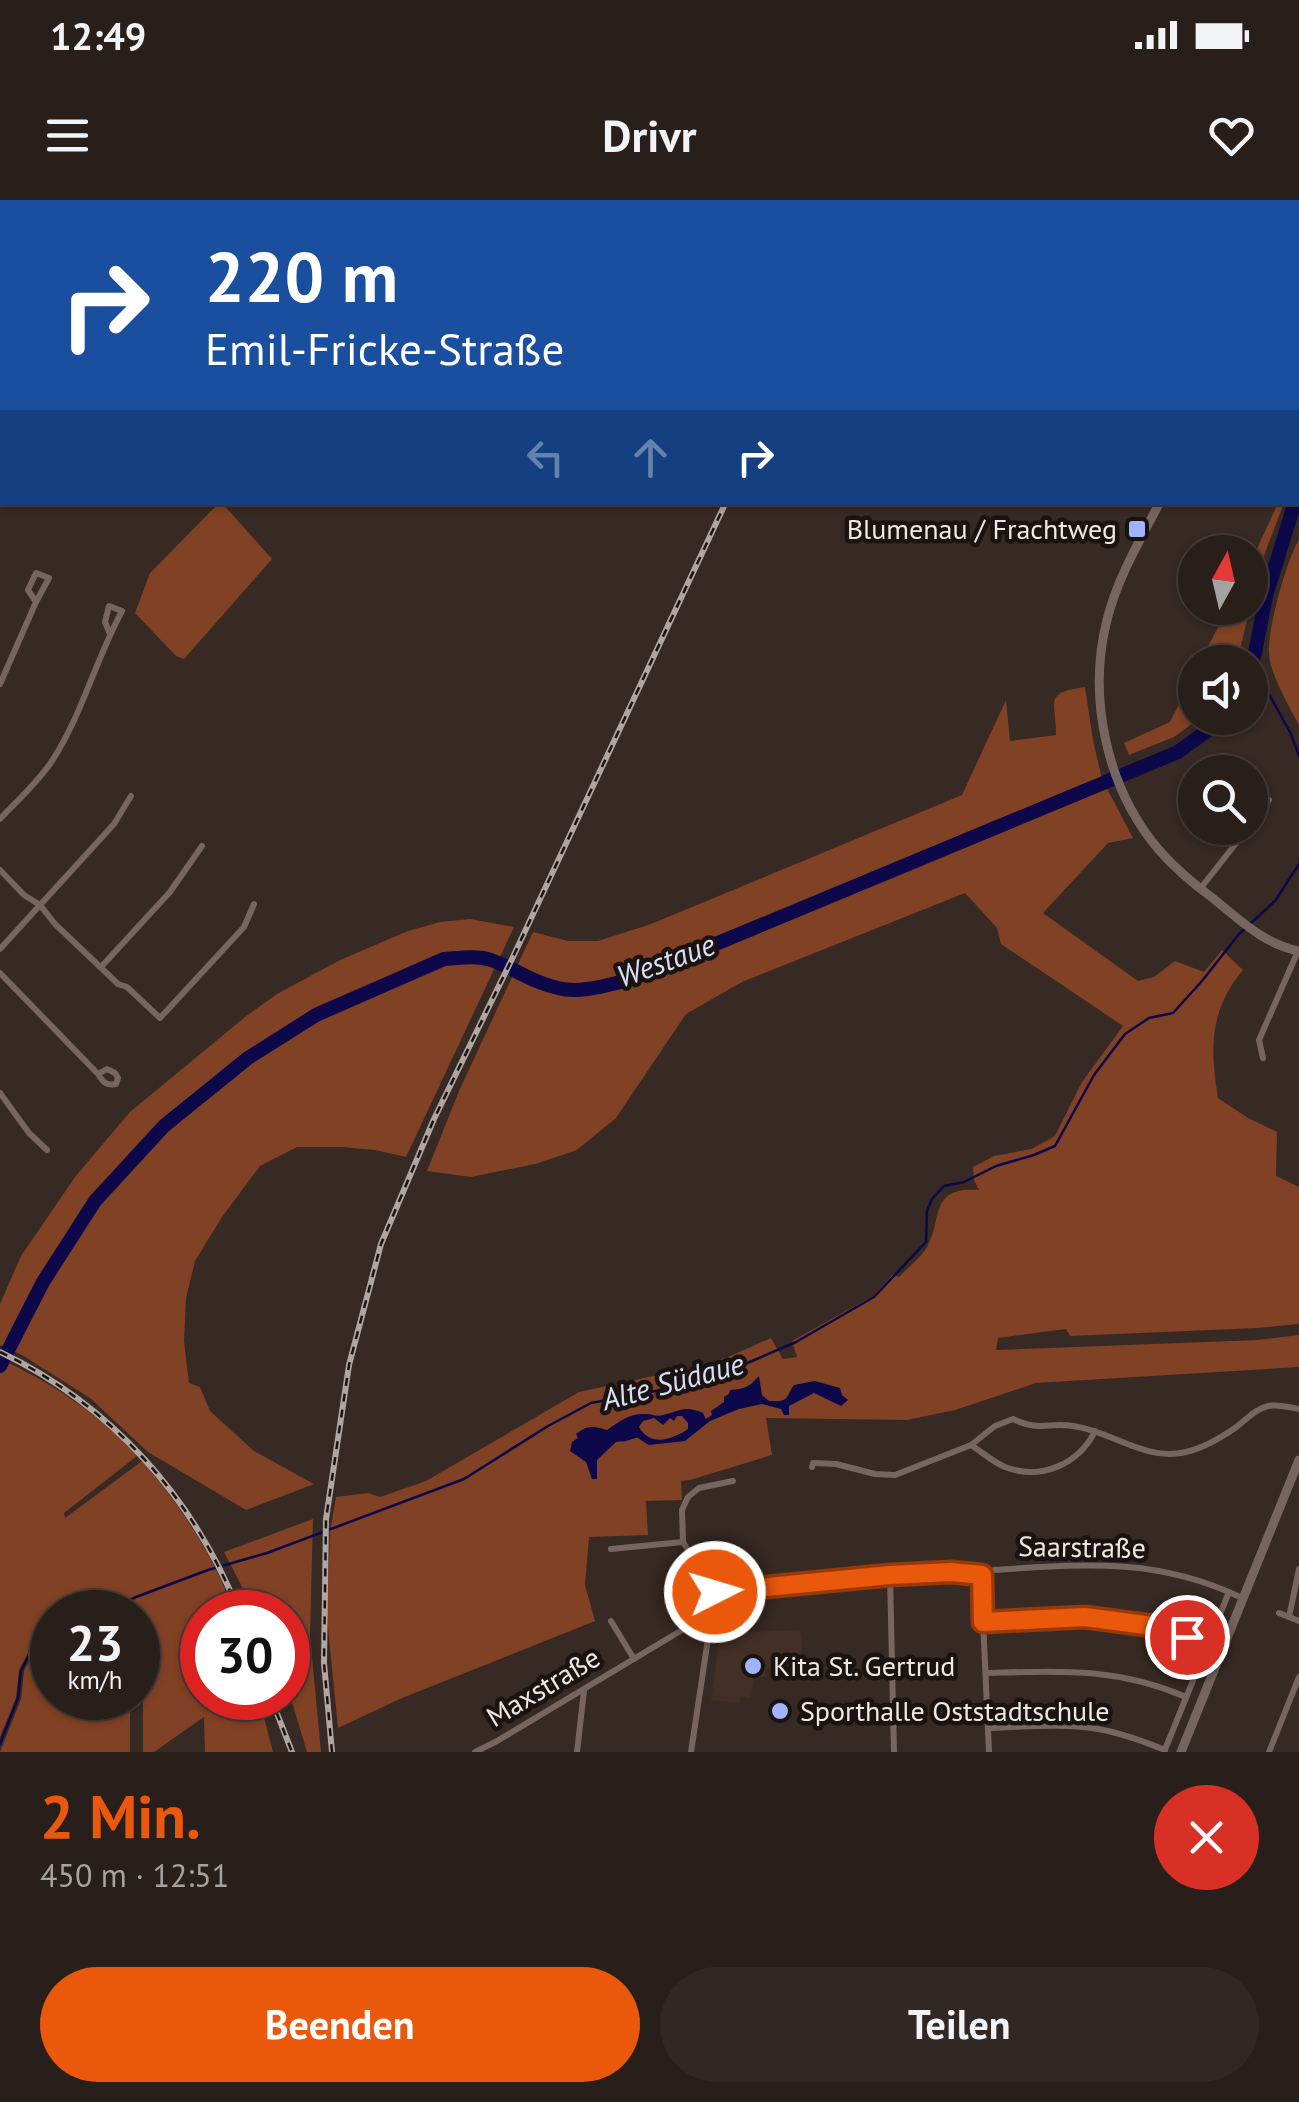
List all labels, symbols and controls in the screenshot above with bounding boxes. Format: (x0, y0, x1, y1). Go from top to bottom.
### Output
text: 12:49 (50, 11, 146, 60)
text: Drivr (602, 106, 697, 164)
icon: menu (40, 108, 95, 163)
icon: heart (1204, 108, 1259, 163)
text: 220 m (205, 231, 398, 321)
icon: right (40, 240, 170, 370)
text: Emil-Fricke-Straße (205, 319, 564, 377)
icon: left (518, 430, 573, 485)
icon: ahead (623, 430, 678, 485)
icon: right (728, 430, 783, 485)
place label: Blumenau / Frachtweg (847, 510, 1117, 547)
marker: Blumenau / Frachtweg (1126, 518, 1148, 540)
north arrow (1178, 535, 1268, 625)
map controls (1178, 535, 1268, 845)
button: sound (1178, 645, 1268, 735)
button: search (1178, 755, 1268, 845)
water label: Westaue (611, 924, 720, 995)
water label: Alte Südaue (596, 1343, 748, 1418)
street label: Saarstraße (1018, 1527, 1146, 1566)
position arrow (663, 1540, 767, 1644)
speed limit sign: 30 (180, 1590, 310, 1720)
pin (1145, 1595, 1230, 1680)
text: 23 (67, 1610, 123, 1675)
icon: arrive (1160, 1610, 1215, 1665)
street label: Maxstraße (479, 1638, 606, 1735)
place label: Kita St. Gertrud (773, 1647, 955, 1684)
marker: Kita St. Gertrud (742, 1655, 764, 1677)
text: km/h (68, 1664, 122, 1696)
place label: Sporthalle Oststadtschule (800, 1692, 1110, 1729)
marker: Sporthalle Oststadtschule (769, 1700, 791, 1722)
text: 2 Min. (40, 1777, 201, 1855)
button: close (1154, 1785, 1259, 1890)
text: 450 m · 12:51 (40, 1854, 229, 1896)
button: Beenden (40, 1967, 640, 2082)
button: Teilen (660, 1967, 1259, 2082)

